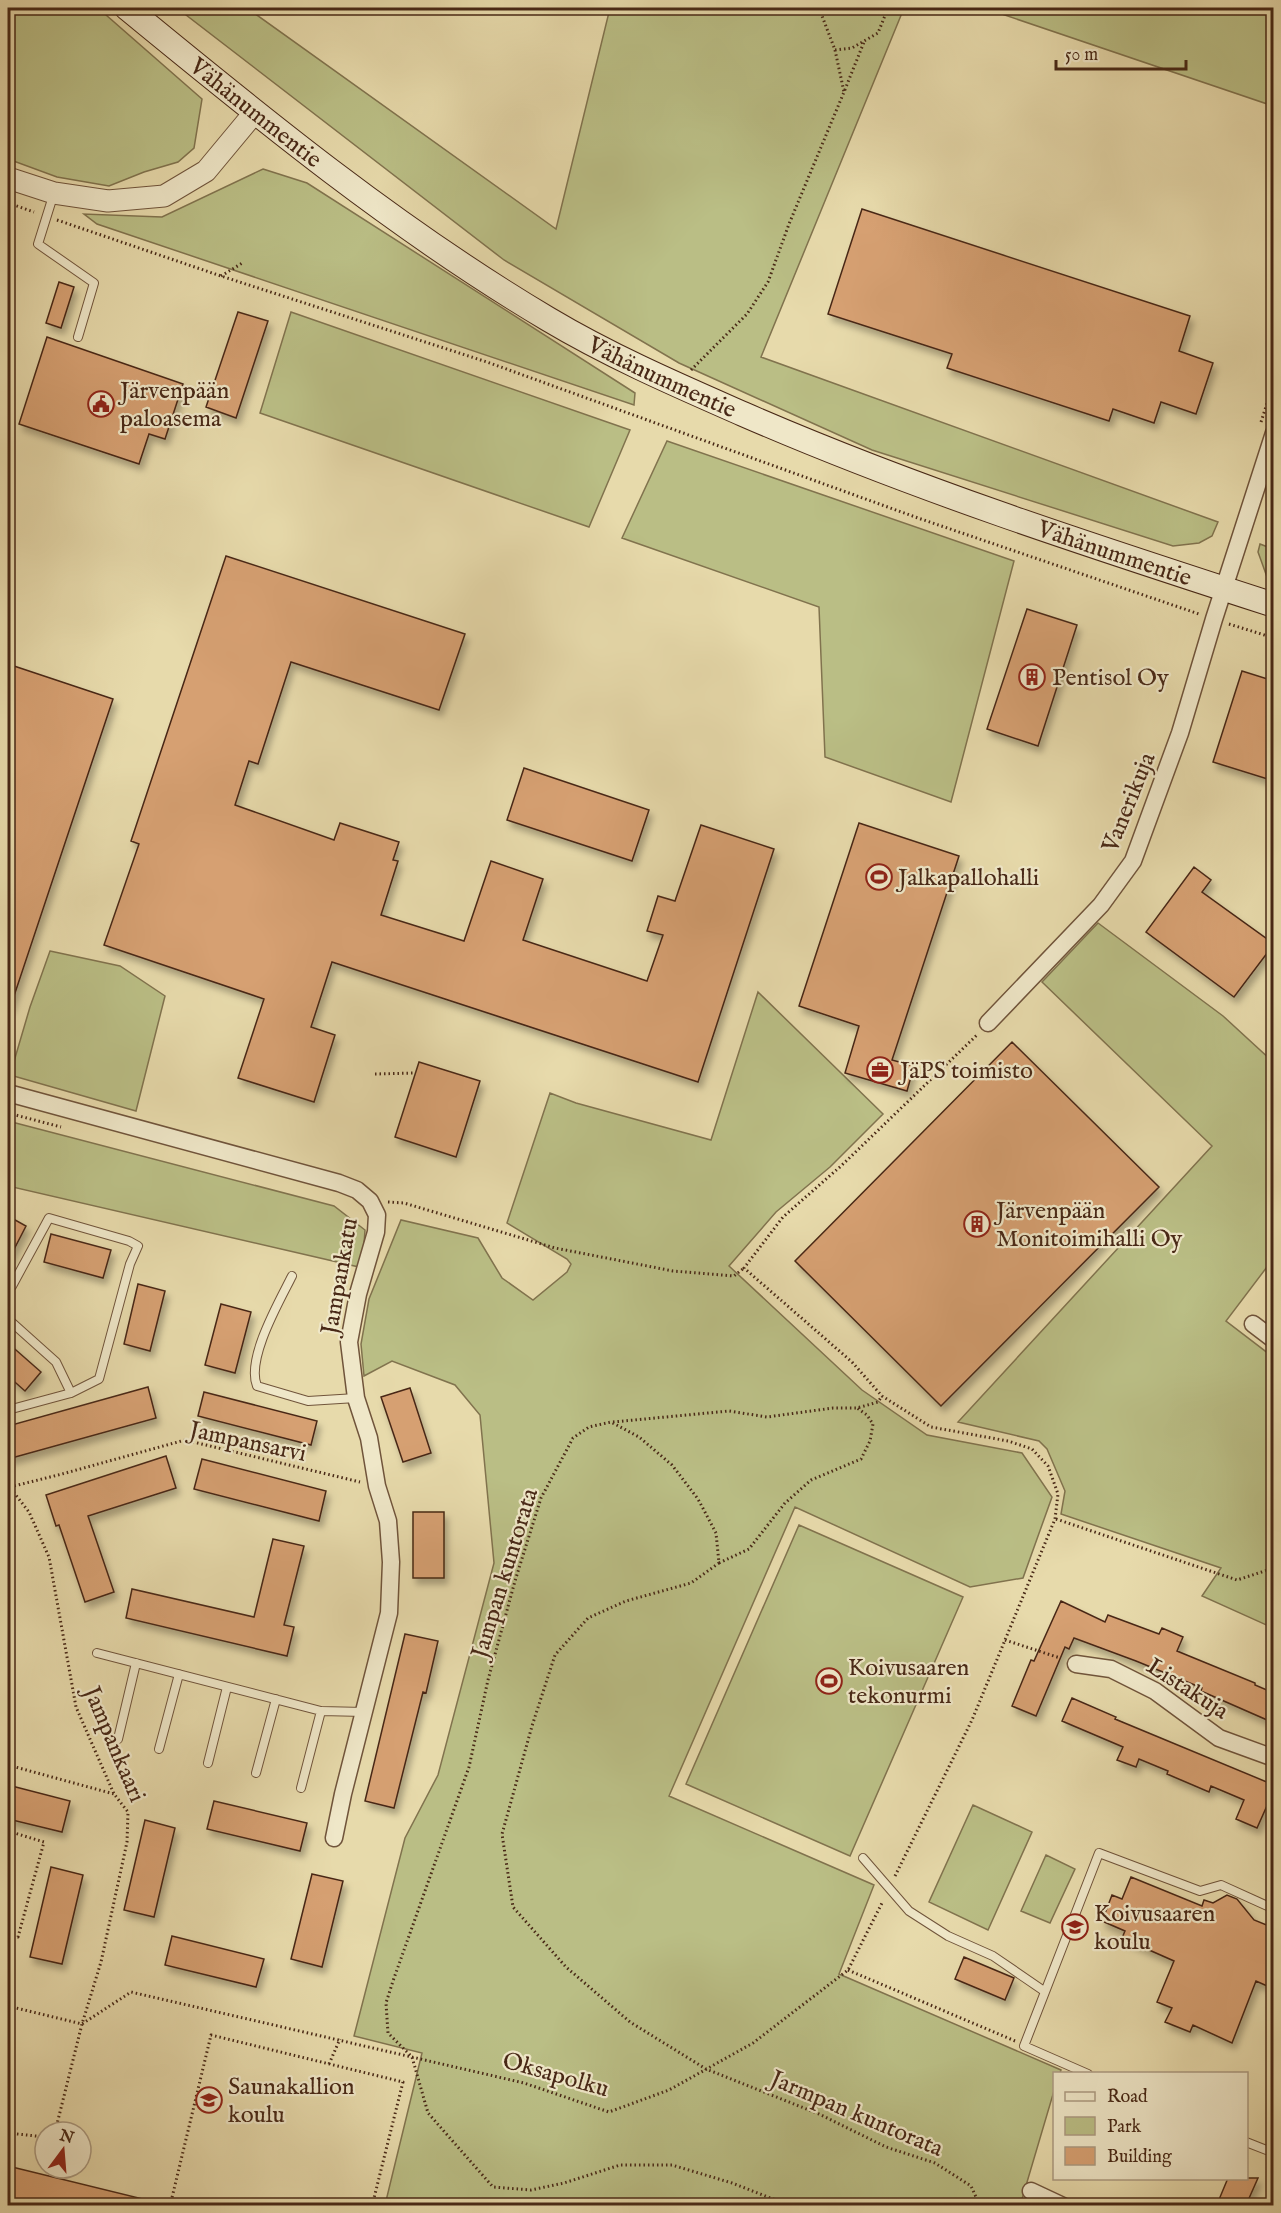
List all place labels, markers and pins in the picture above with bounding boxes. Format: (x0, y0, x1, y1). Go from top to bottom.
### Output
place label: Järvenpään paloasema (117, 376, 229, 435)
public building icon: Järvenpään paloasema (86, 389, 116, 419)
building icon: Pentisol Oy (1017, 662, 1047, 692)
place label: Pentisol Oy (1052, 663, 1169, 694)
sports icon: Jalkapallohalli (864, 862, 894, 892)
place label: Jalkapallohalli (895, 863, 1039, 894)
office icon: JäPS toimisto (865, 1055, 895, 1085)
place label: JäPS toimisto (897, 1056, 1033, 1087)
place label: Järvenpään Monitoimihalli Oy (993, 1196, 1183, 1255)
building icon: Järvenpään Monitoimihalli Oy (962, 1209, 992, 1239)
place label: Koivusaaren tekonurmi (848, 1653, 969, 1712)
sports icon: Koivusaaren tekonurmi (814, 1666, 844, 1696)
place label: Koivusaaren koulu (1094, 1899, 1215, 1958)
school or university icon: Koivusaaren koulu (1060, 1912, 1090, 1942)
place label: Saunakallion koulu (228, 2072, 355, 2131)
school or university icon: Saunakallion koulu (194, 2085, 224, 2115)

